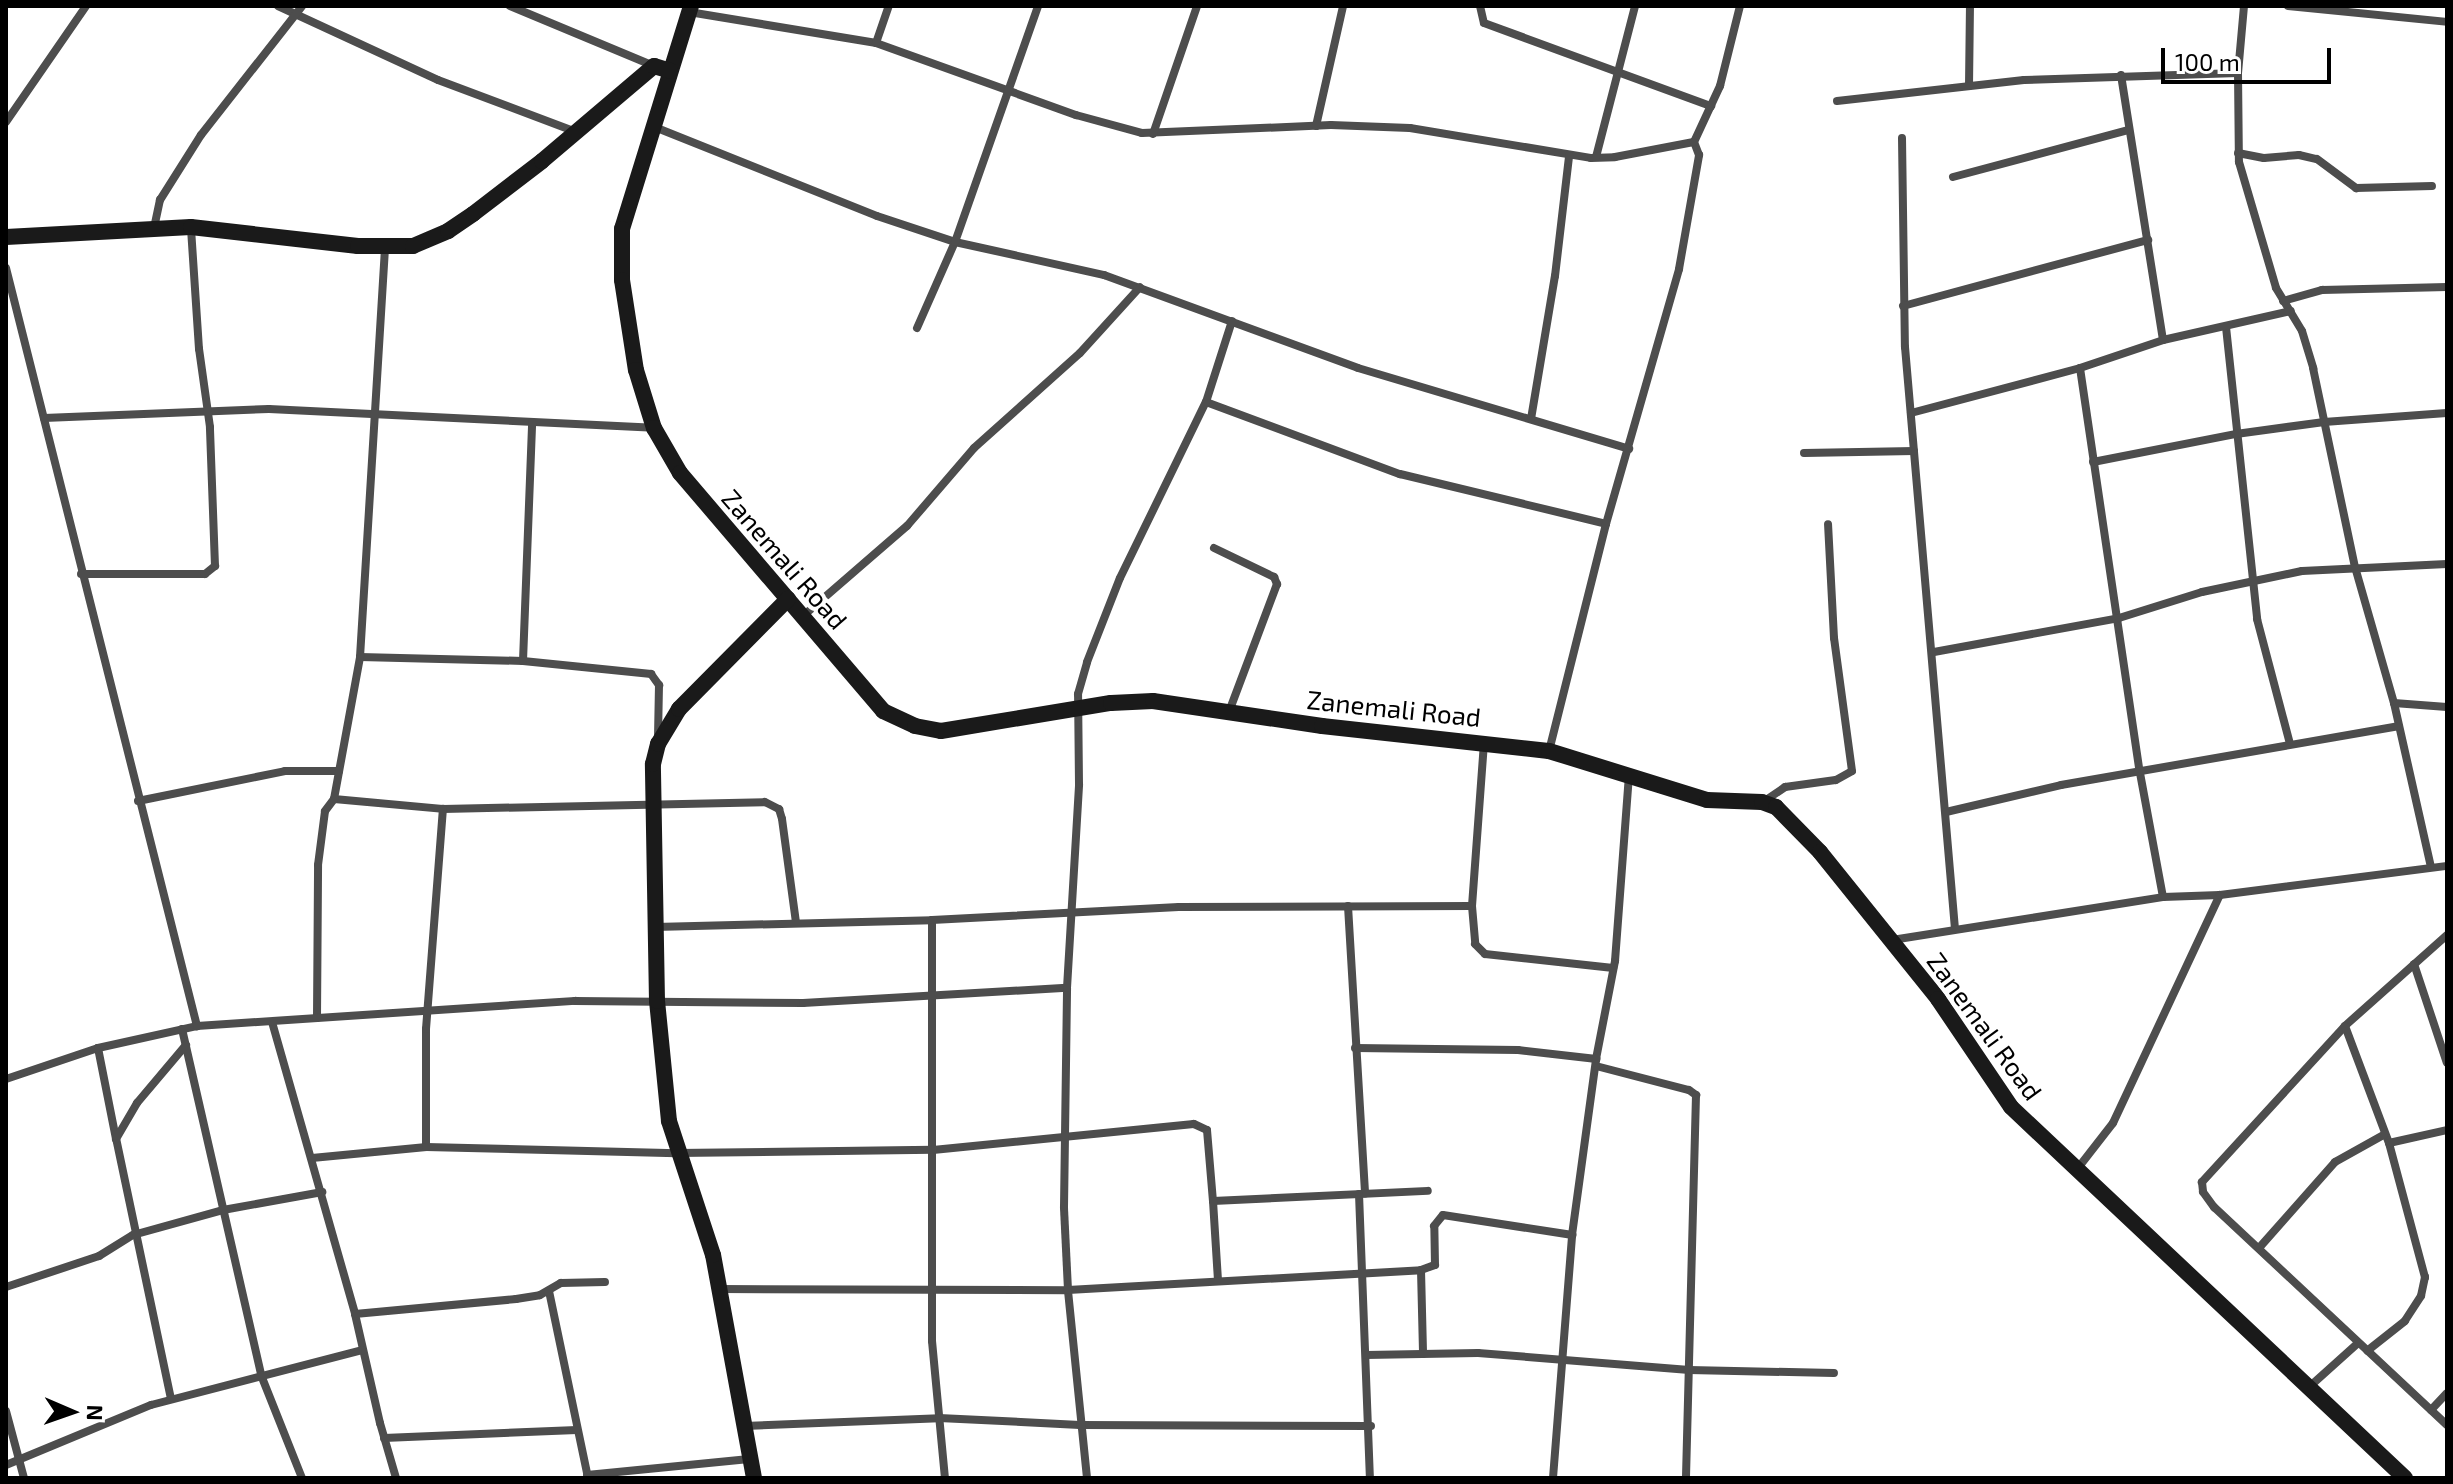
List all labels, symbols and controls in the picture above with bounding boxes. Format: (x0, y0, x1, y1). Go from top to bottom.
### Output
scale bar (2165, 32, 2335, 82)
text: 100 m (2175, 47, 2240, 76)
street label: Zanemali Road (716, 483, 854, 635)
street label: Zanemali Road (1305, 683, 1483, 733)
street label: Zanemali Road (1921, 946, 2049, 1106)
north arrow (32, 1372, 112, 1452)
text: N (83, 1404, 109, 1421)

